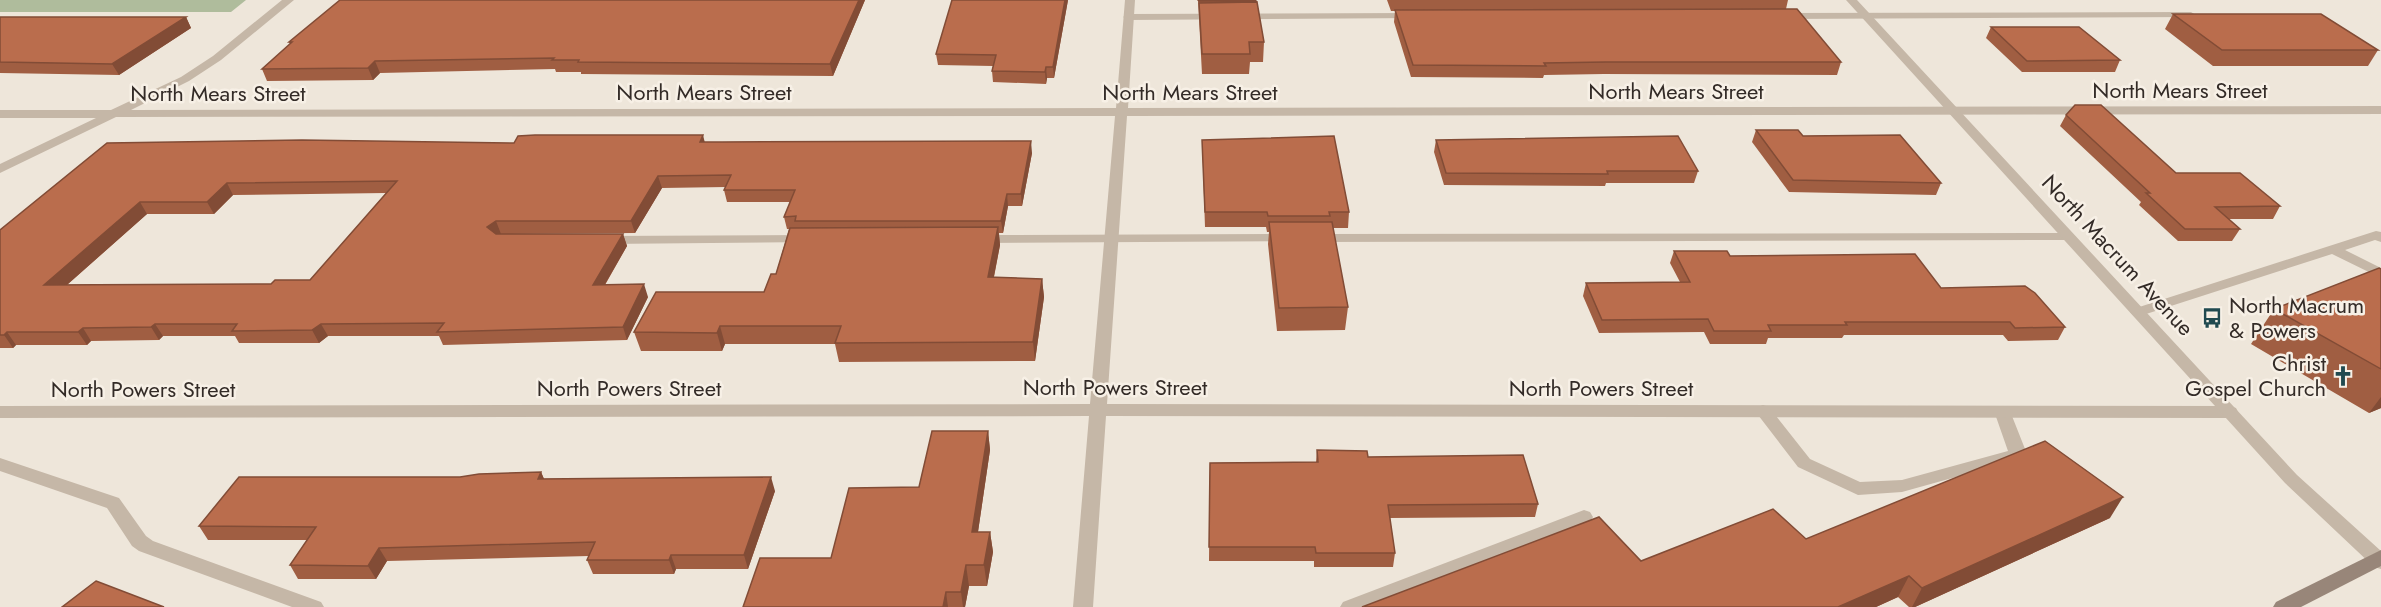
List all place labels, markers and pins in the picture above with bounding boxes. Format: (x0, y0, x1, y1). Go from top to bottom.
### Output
place label: North Macrum & Powers (2229, 289, 2364, 346)
bus stop icon: North Macrum & Powers (2200, 306, 2224, 330)
place label: Christ Gospel Church (2185, 347, 2327, 404)
church icon: Christ Gospel Church (2331, 364, 2355, 388)

